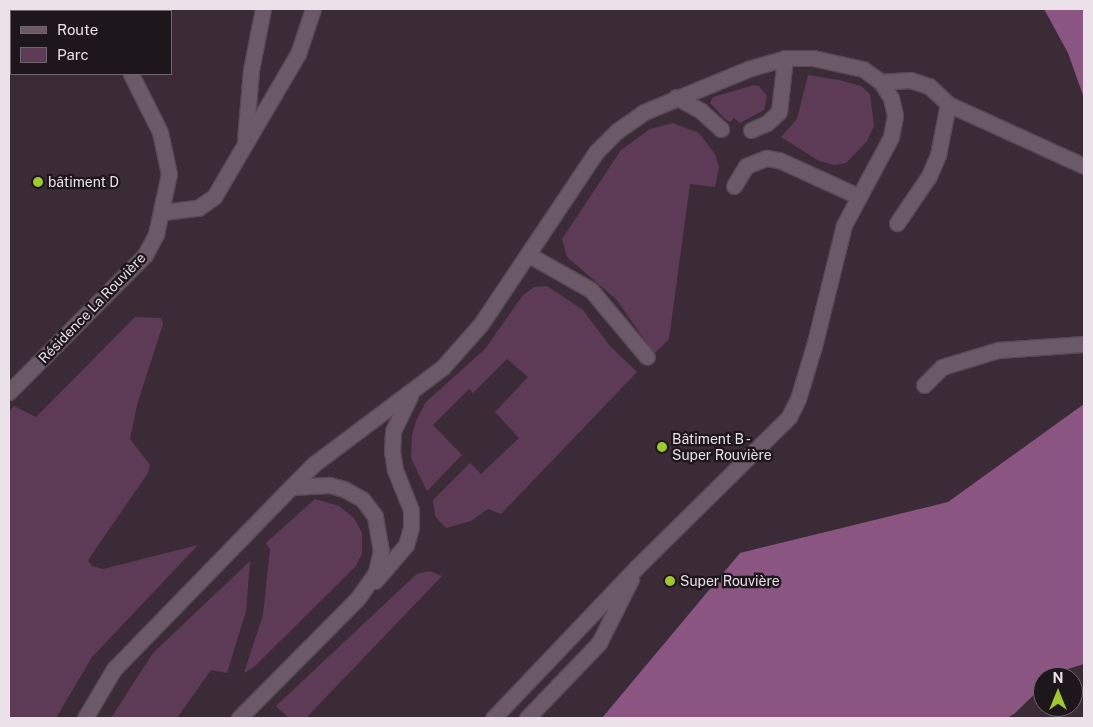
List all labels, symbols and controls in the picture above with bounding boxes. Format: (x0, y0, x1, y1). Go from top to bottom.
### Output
legend (10, 10, 172, 75)
text: Route (57, 21, 98, 38)
text: Parc (57, 46, 89, 63)
place label: bâtiment D (48, 174, 119, 190)
marker: bâtiment D (32, 176, 44, 188)
street label: Résidence La Rouvière (35, 249, 149, 367)
place label: Bâtiment B - Super Rouvière (672, 431, 772, 464)
marker: Bâtiment B - Super Rouvière (656, 441, 668, 453)
place label: Super Rouvière (680, 573, 780, 589)
marker: Super Rouvière (664, 575, 676, 587)
north arrow (1033, 667, 1083, 717)
text: N (1053, 670, 1063, 686)

